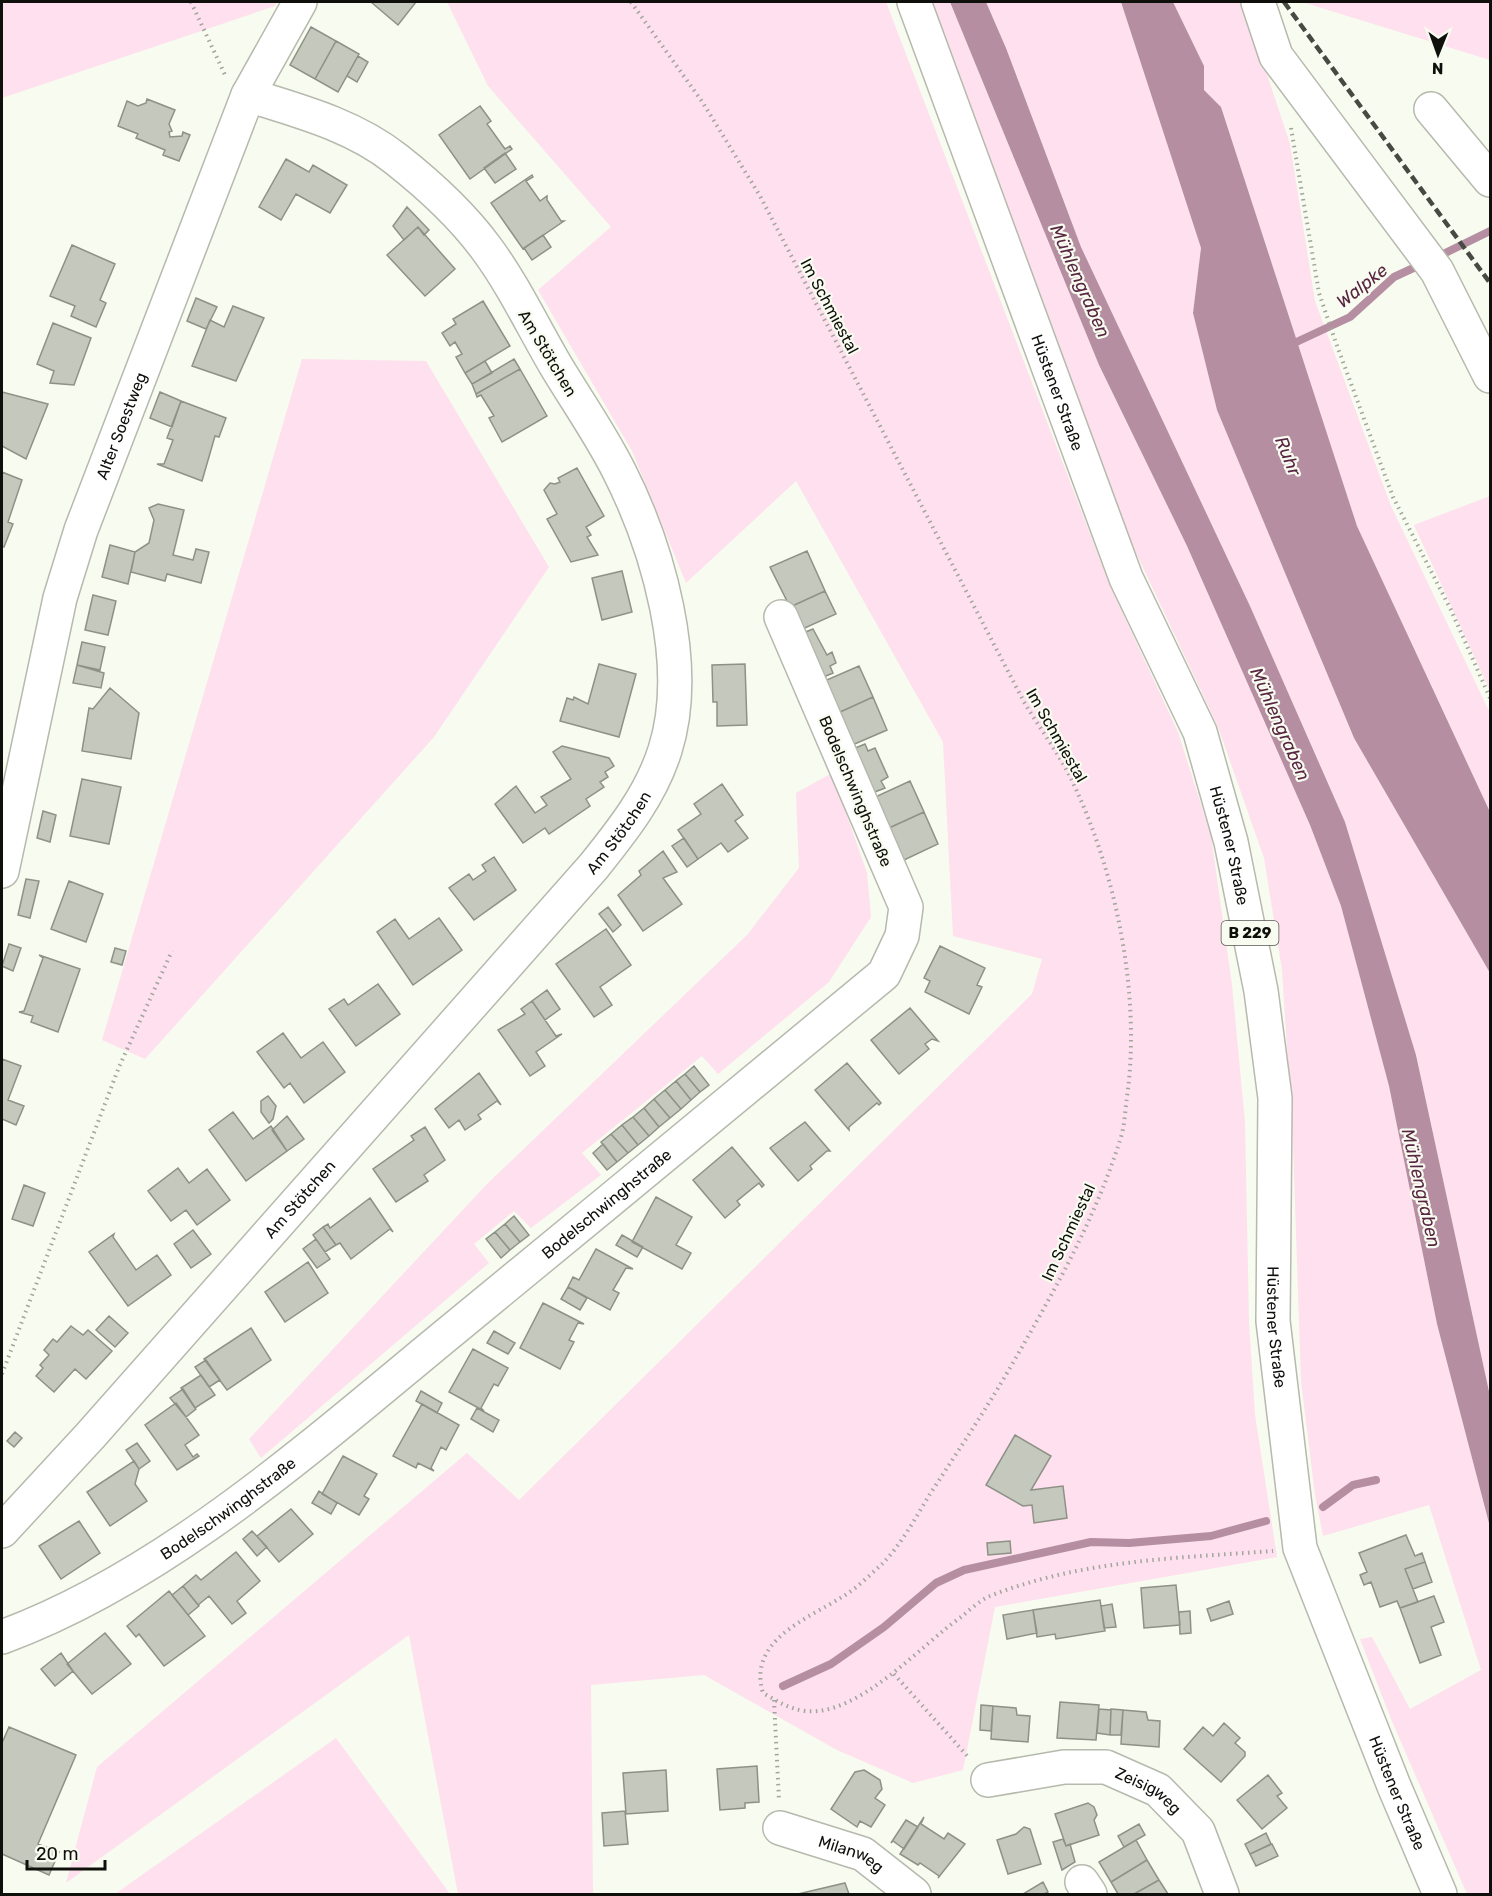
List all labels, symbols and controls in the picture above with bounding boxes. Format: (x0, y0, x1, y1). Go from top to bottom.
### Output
north arrow (1408, 24, 1468, 84)
text: N (1432, 59, 1444, 78)
water label: Mühlengraben (1045, 221, 1115, 341)
street label: Im Schmiestal (796, 255, 863, 357)
water label: Walpke (1332, 259, 1392, 313)
street label: Am Stötchen (514, 307, 581, 400)
street label: Hüstener Straße (1027, 332, 1087, 453)
street label: Alter Soestweg (92, 370, 151, 482)
water label: Ruhr (1270, 433, 1306, 480)
water label: Mühlengraben (1245, 664, 1315, 784)
street label: Im Schmiestal (1022, 685, 1091, 786)
street label: Bodelschwinghstraße (815, 713, 896, 870)
street label: Hüstener Straße (1206, 784, 1252, 907)
street label: Am Stötchen (582, 788, 655, 878)
road number: B 229 (1222, 921, 1278, 945)
water label: Mühlengraben (1397, 1126, 1445, 1250)
street label: Bodelschwinghstraße (538, 1145, 675, 1263)
street label: Am Stötchen (261, 1156, 340, 1242)
street label: Im Schmiestal (1038, 1181, 1099, 1284)
street label: Hüstener Straße (1263, 1266, 1290, 1389)
street label: Bodelschwinghstraße (157, 1453, 300, 1564)
street label: Hüstener Straße (1365, 1733, 1429, 1853)
street label: Zeisigweg (1112, 1763, 1185, 1818)
street label: Milanweg (816, 1832, 887, 1877)
scale bar (27, 1833, 105, 1871)
text: 20 m (36, 1843, 78, 1865)

